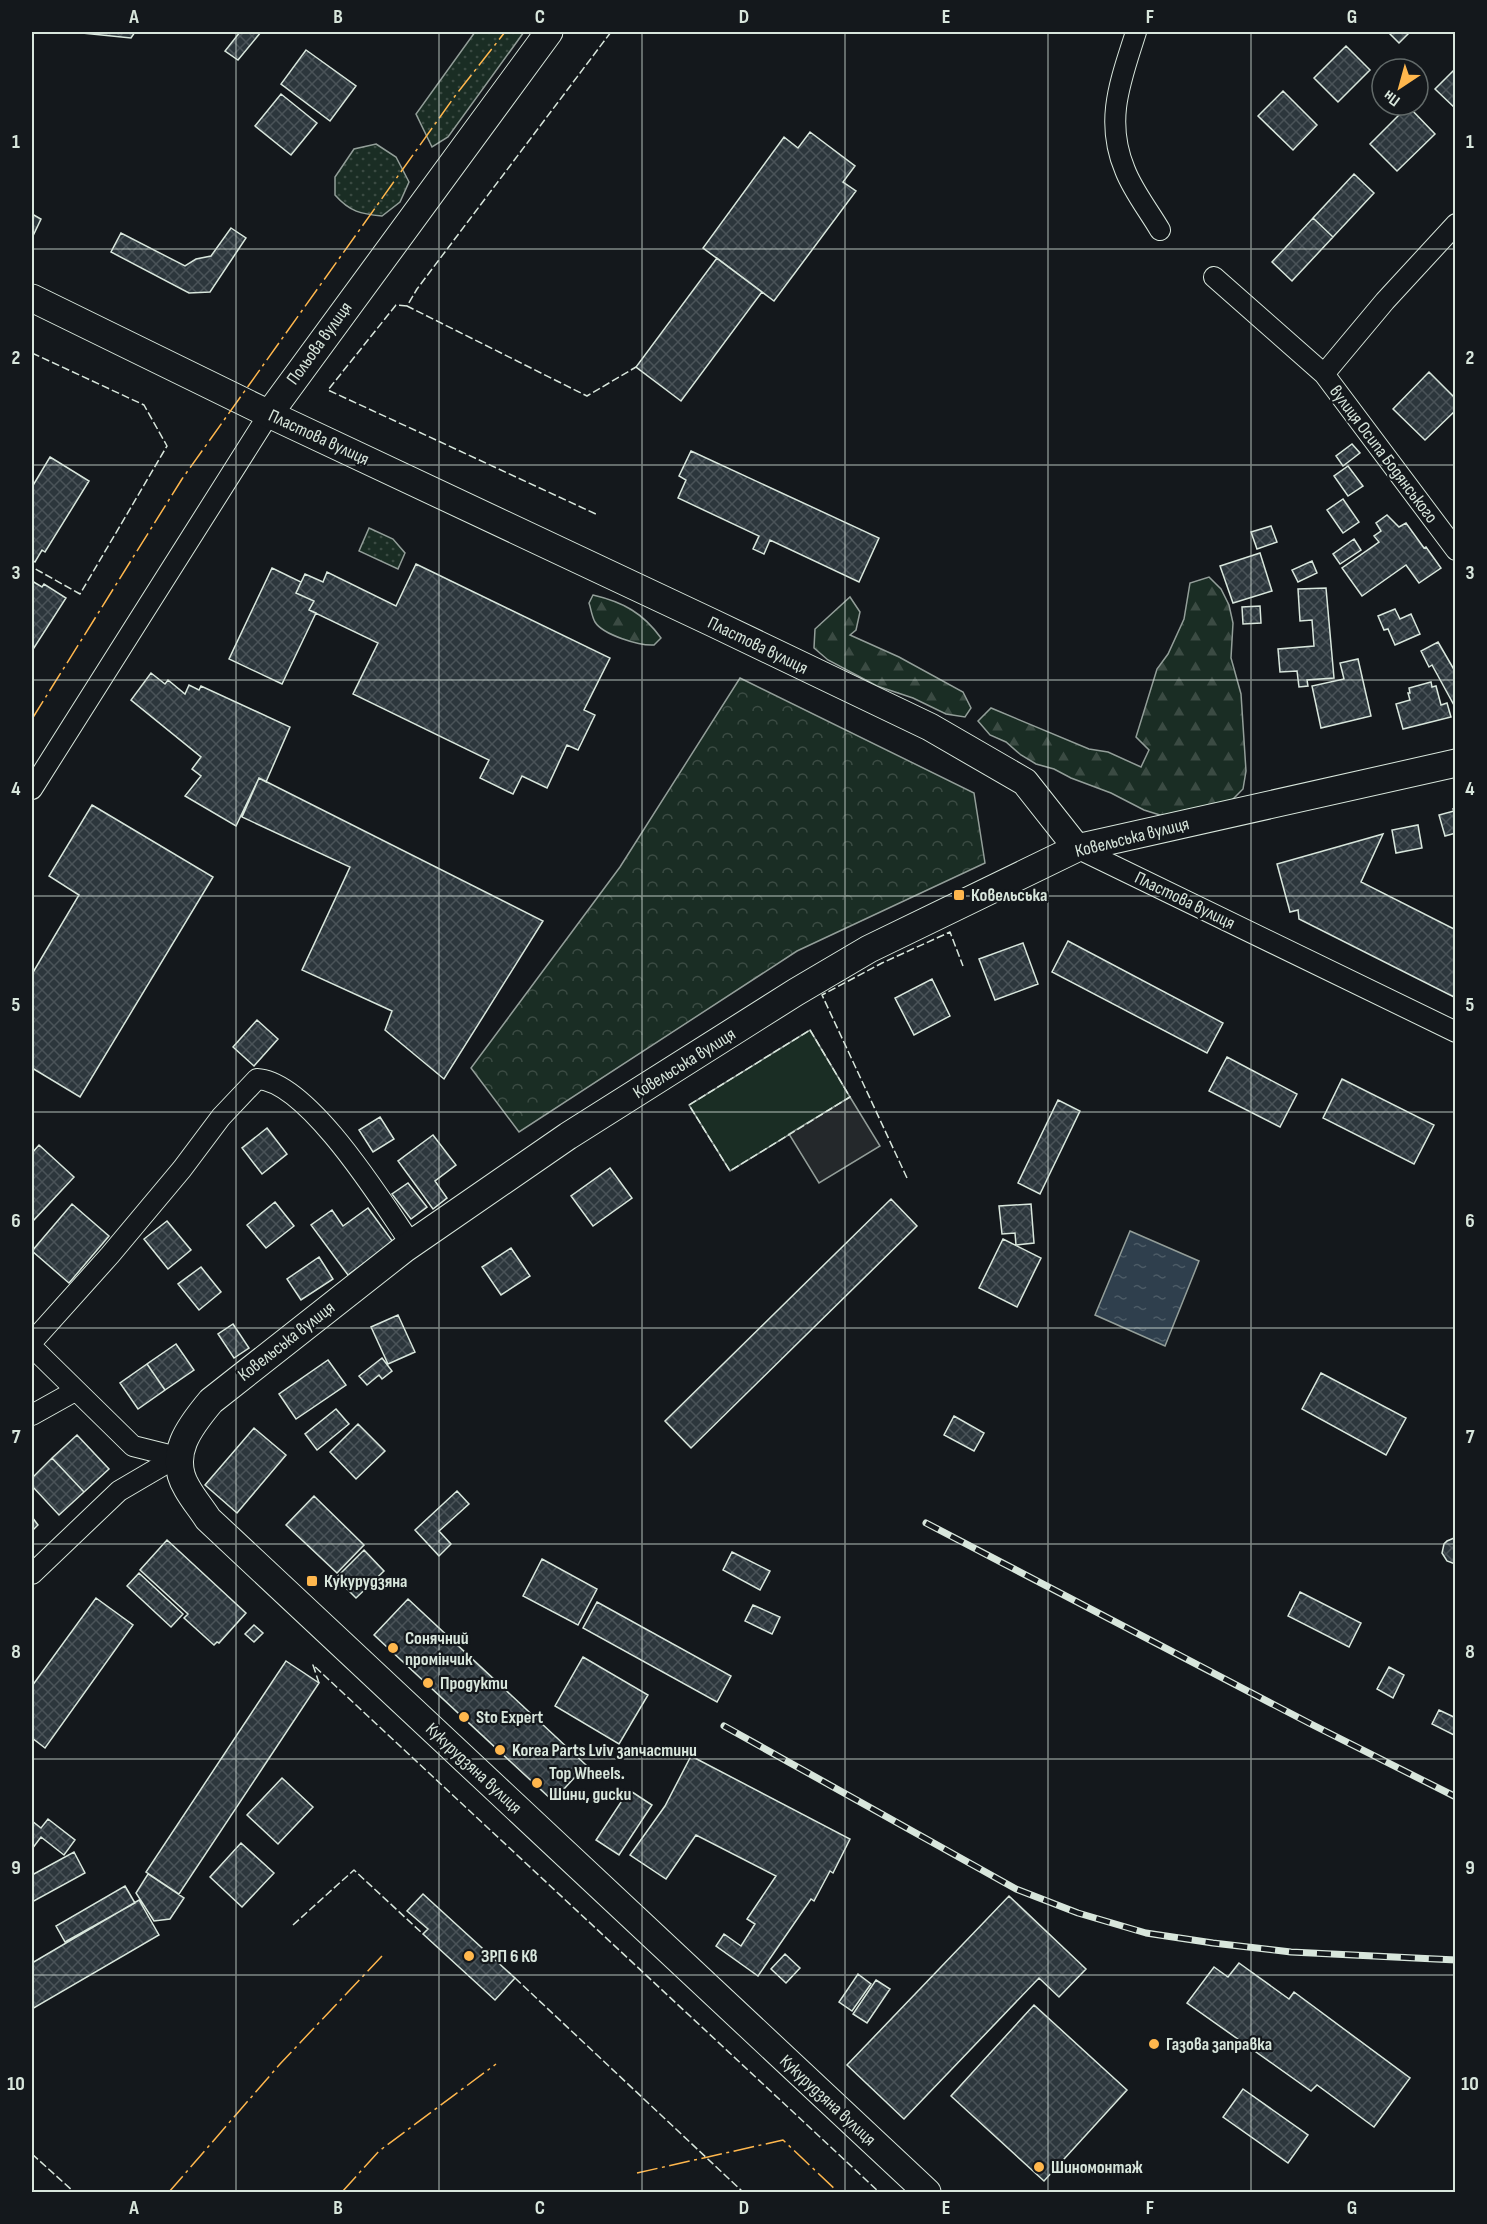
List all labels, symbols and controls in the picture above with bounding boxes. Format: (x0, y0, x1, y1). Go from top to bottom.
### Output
text: A (128, 5, 139, 29)
text: B (333, 5, 343, 29)
text: C (535, 5, 545, 29)
text: D (739, 5, 749, 29)
text: E (942, 5, 950, 29)
text: F (1146, 5, 1154, 29)
text: G (1347, 5, 1357, 29)
north arrow (1370, 57, 1430, 117)
text: Пн (1380, 86, 1404, 110)
text: 1 (12, 130, 20, 154)
text: 1 (1466, 130, 1474, 154)
street label: Польова вулиця (282, 298, 356, 389)
text: 2 (12, 346, 20, 370)
text: 2 (1466, 346, 1474, 370)
street label: вулиця Осипа Бодянського (1325, 381, 1442, 527)
street label: Пластова вулиця (265, 405, 373, 470)
text: 3 (12, 561, 21, 585)
text: 3 (1466, 561, 1475, 585)
street label: Пластова вулиця (704, 612, 811, 679)
text: 4 (11, 777, 21, 801)
text: 4 (1465, 777, 1475, 801)
street label: Ковельська вулиця (1073, 813, 1191, 862)
street label: Пластова вулиця (1131, 867, 1238, 934)
place label: Ковельська (971, 885, 1047, 906)
marker: Ковельська (952, 888, 966, 902)
text: 5 (12, 993, 21, 1017)
text: 5 (1466, 993, 1475, 1017)
street label: Ковельська вулиця (629, 1024, 739, 1103)
text: 6 (11, 1209, 21, 1233)
text: 6 (1465, 1209, 1475, 1233)
street label: Ковельська вулиця (234, 1297, 339, 1386)
text: 7 (12, 1425, 21, 1449)
text: 7 (1466, 1425, 1475, 1449)
place label: Кукурудзяна (324, 1571, 407, 1592)
marker: Кукурудзяна (305, 1574, 319, 1588)
place label: Сонячний промінчик (405, 1628, 473, 1670)
text: 8 (11, 1640, 21, 1664)
text: 8 (1465, 1640, 1475, 1664)
marker: Сонячний промінчик (386, 1641, 400, 1655)
place label: Продукти (440, 1673, 508, 1694)
marker: Продукти (421, 1676, 435, 1690)
place label: Sto Expert (476, 1707, 543, 1728)
marker: Sto Expert (457, 1710, 471, 1724)
street label: Кукурудзяна вулиця (421, 1719, 526, 1818)
place label: Korea Parts Lviv запчастини (512, 1740, 697, 1761)
marker: Korea Parts Lviv запчастини (493, 1743, 507, 1757)
place label: Top Wheels. Шини, диски (549, 1763, 631, 1805)
marker: Top Wheels. Шини, диски (530, 1776, 544, 1790)
text: 9 (11, 1856, 21, 1880)
text: 9 (1465, 1856, 1475, 1880)
place label: ЗРП 6 Кв (481, 1946, 538, 1967)
marker: ЗРП 6 Кв (462, 1949, 476, 1963)
place label: Газова заправка (1166, 2034, 1272, 2055)
marker: Газова заправка (1147, 2037, 1161, 2051)
street label: Кукурудзяна вулиця (775, 2051, 880, 2150)
text: 10 (7, 2072, 25, 2096)
text: 10 (1461, 2072, 1479, 2096)
place label: Шиномонтаж (1051, 2157, 1143, 2178)
marker: Шиномонтаж (1032, 2160, 1046, 2174)
text: A (128, 2196, 139, 2220)
text: B (333, 2196, 343, 2220)
text: C (535, 2196, 545, 2220)
text: D (739, 2196, 749, 2220)
text: E (942, 2196, 950, 2220)
text: F (1146, 2196, 1154, 2220)
text: G (1347, 2196, 1357, 2220)

